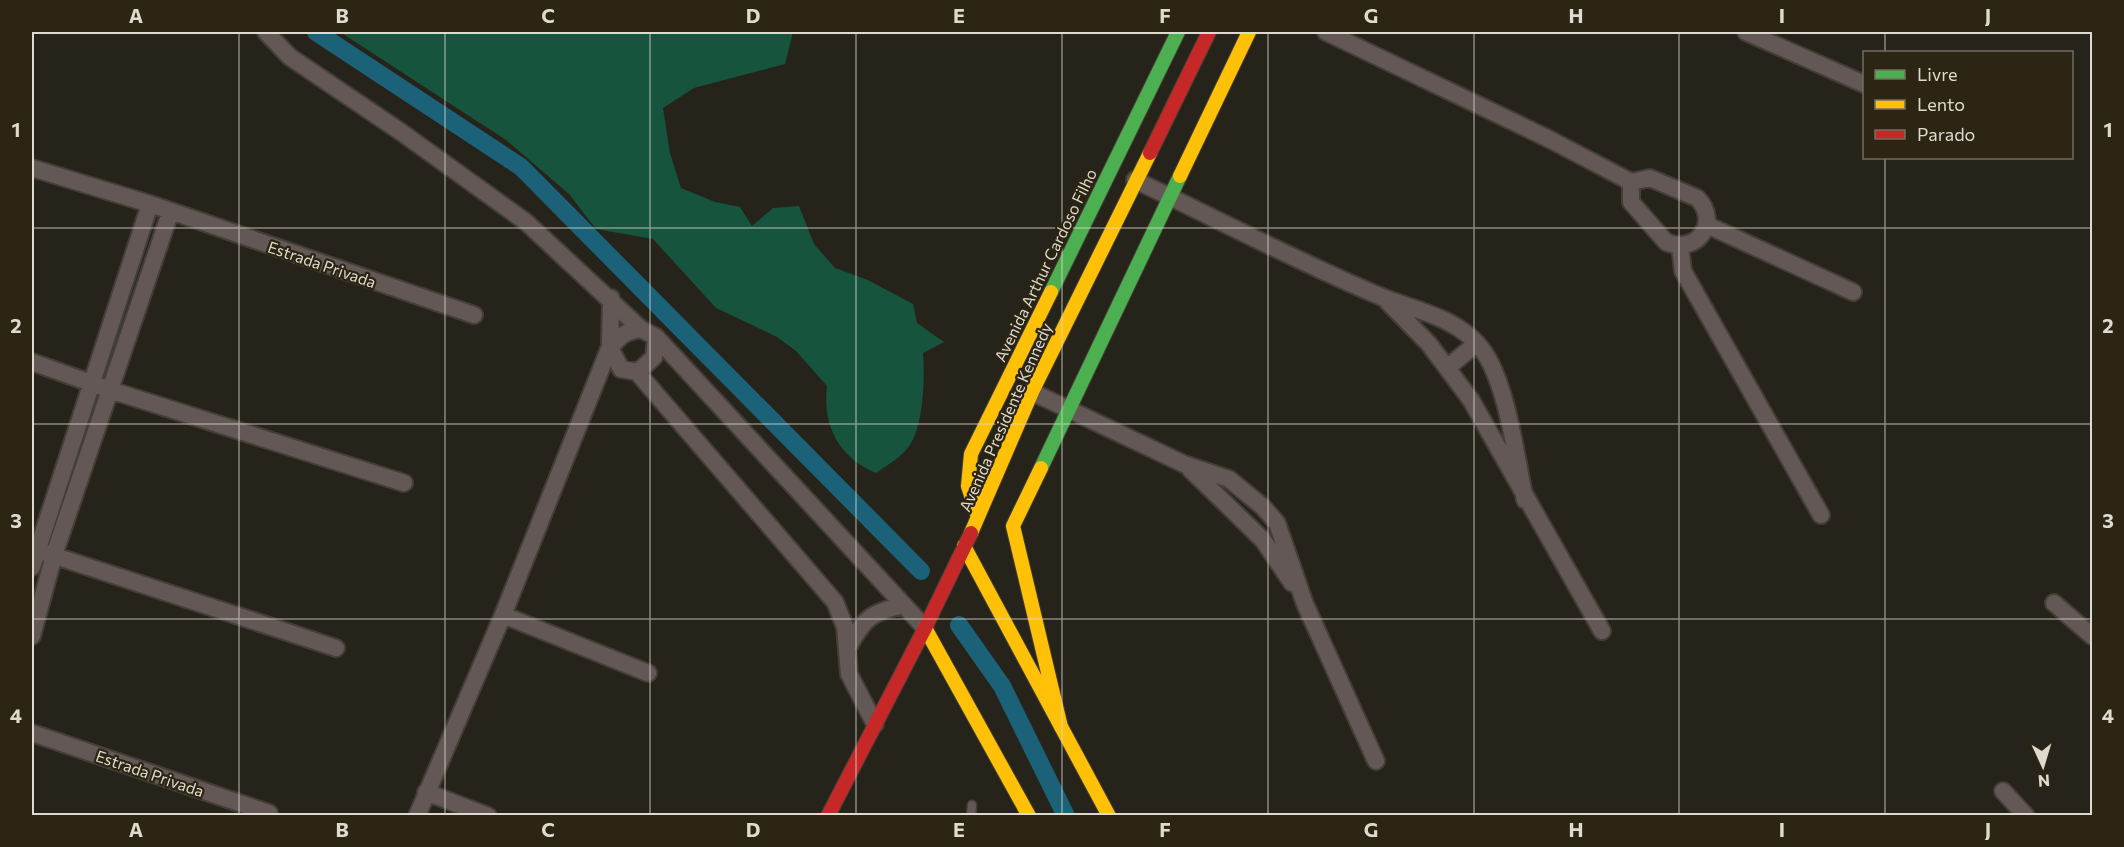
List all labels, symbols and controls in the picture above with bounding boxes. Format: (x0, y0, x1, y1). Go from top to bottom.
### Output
text: A (129, 3, 143, 27)
text: B (335, 3, 349, 27)
text: C (541, 3, 555, 27)
text: D (746, 3, 760, 27)
text: E (953, 3, 965, 27)
text: F (1159, 3, 1171, 27)
text: G (1364, 3, 1378, 27)
text: H (1569, 3, 1584, 27)
text: I (1779, 3, 1785, 27)
text: J (1985, 3, 1991, 27)
legend (1863, 51, 2073, 159)
text: Livre (1917, 63, 1958, 85)
text: Lento (1917, 93, 1965, 115)
text: 1 (11, 117, 21, 141)
text: 1 (2103, 117, 2113, 141)
text: Parado (1917, 123, 1975, 145)
street label: Avenida Arthur Cardoso Filho (990, 165, 1100, 365)
street label: Estrada Privada (265, 237, 379, 291)
text: 2 (10, 313, 22, 337)
text: 2 (2102, 313, 2114, 337)
street label: Avenida Presidente Kennedy (955, 320, 1055, 514)
text: 3 (10, 508, 22, 532)
text: 3 (2102, 508, 2114, 532)
text: 4 (10, 703, 22, 727)
text: 4 (2102, 703, 2114, 727)
north arrow (2013, 736, 2073, 796)
street label: Estrada Privada (93, 746, 207, 800)
text: N (2037, 772, 2051, 791)
text: A (129, 817, 143, 841)
text: B (335, 817, 349, 841)
text: C (541, 817, 555, 841)
text: D (746, 817, 760, 841)
text: E (953, 817, 965, 841)
text: F (1159, 817, 1171, 841)
text: G (1364, 817, 1378, 841)
text: H (1569, 817, 1584, 841)
text: I (1779, 817, 1785, 841)
text: J (1985, 817, 1991, 841)

